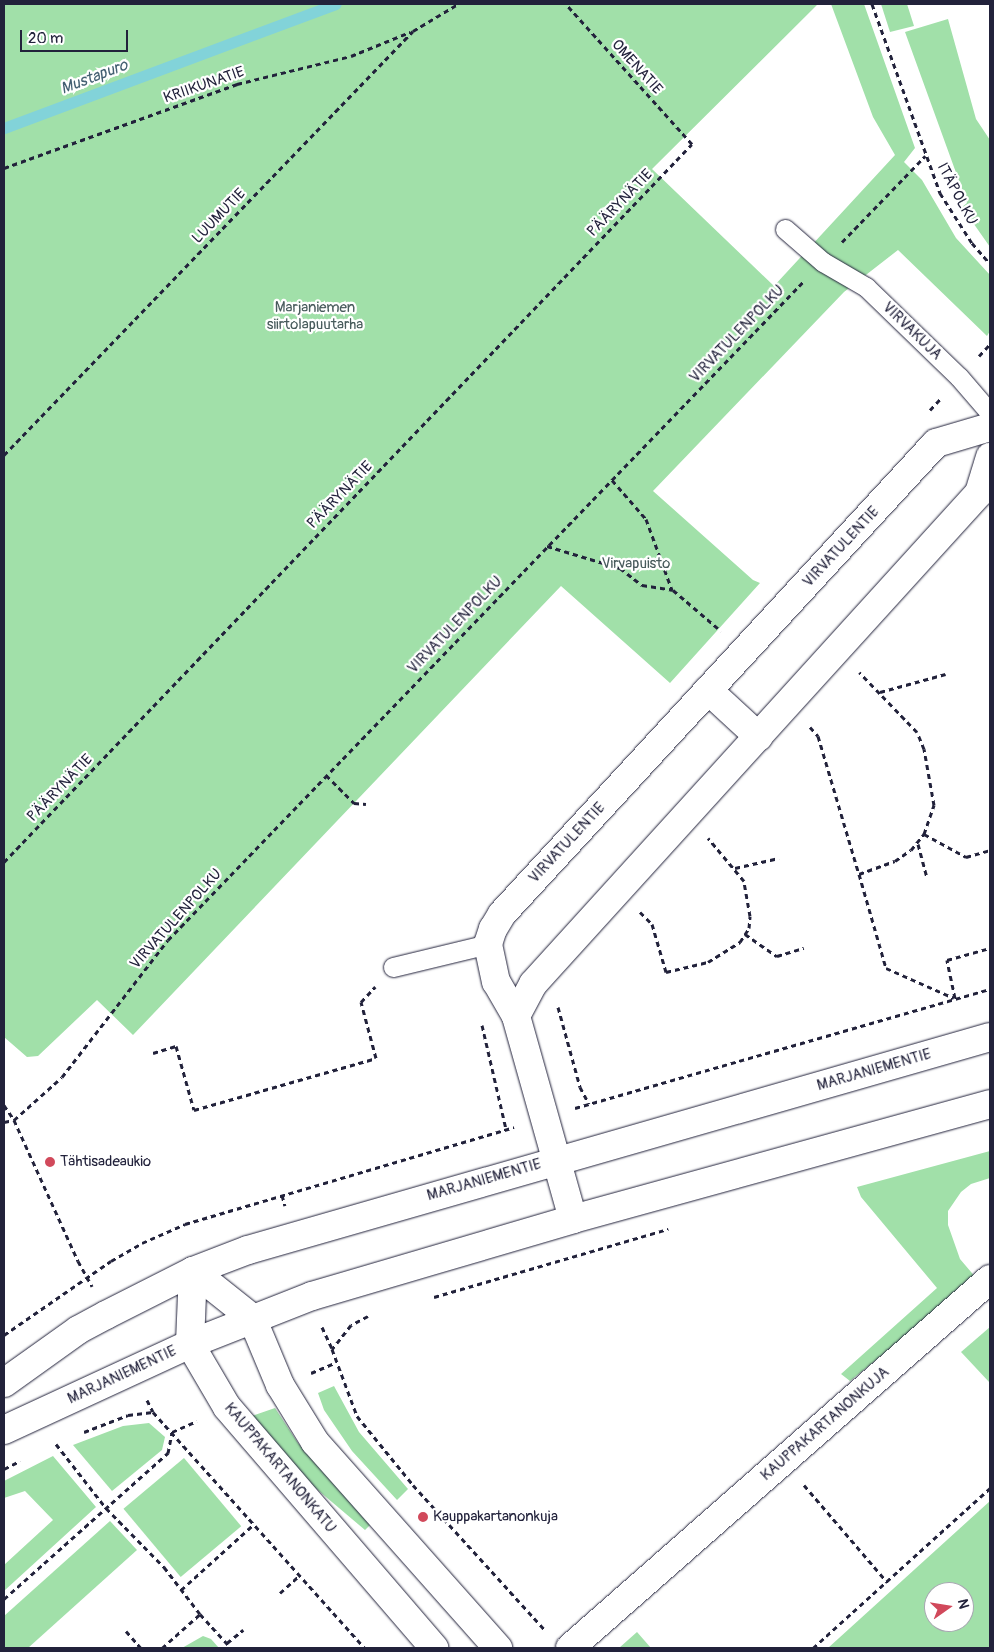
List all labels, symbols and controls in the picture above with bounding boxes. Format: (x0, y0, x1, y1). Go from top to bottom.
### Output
scale bar (22, 20, 130, 52)
text: 20 m (28, 29, 63, 48)
street label: OMENATIE (608, 36, 666, 98)
water label: Mustapuro (58, 55, 130, 99)
street label: KRIIKUNATIE (161, 63, 247, 107)
street label: ITÄPOLKU (933, 160, 981, 228)
street label: PÄÄRYNÄTIE (583, 166, 657, 240)
street label: LUUMUTIE (188, 185, 250, 247)
street label: VIRVATULENPOLKU (686, 282, 788, 386)
park label: Marjaniemen siirtolapuutarha (267, 298, 363, 333)
street label: VIRVAKUJA (879, 298, 945, 364)
street label: PÄÄRYNÄTIE (303, 458, 377, 532)
street label: VIRVATULENTIE (799, 503, 883, 591)
park label: Virvapuisto (602, 555, 670, 573)
street label: VIRVATULENPOLKU (404, 573, 506, 677)
street label: PÄÄRYNÄTIE (23, 751, 97, 825)
street label: VIRVATULENTIE (525, 799, 609, 887)
street label: VIRVATULENPOLKU (126, 865, 226, 973)
street label: MARJANIEMENTIE (815, 1045, 933, 1095)
place label: Tähtisadeaukio (60, 1153, 151, 1171)
street label: MARJANIEMENTIE (425, 1155, 543, 1205)
marker: Tähtisadeaukio (44, 1156, 56, 1168)
street label: MARJANIEMENTIE (65, 1342, 179, 1408)
street label: KAUPPAKARTANONKUJA (757, 1363, 893, 1485)
street label: KAUPPAKARTANONKATU (220, 1399, 340, 1537)
place label: Kauppakartanonkuja (433, 1508, 558, 1526)
marker: Kauppakartanonkuja (417, 1511, 429, 1523)
north arrow (924, 1582, 974, 1632)
text: N (954, 1597, 972, 1610)

